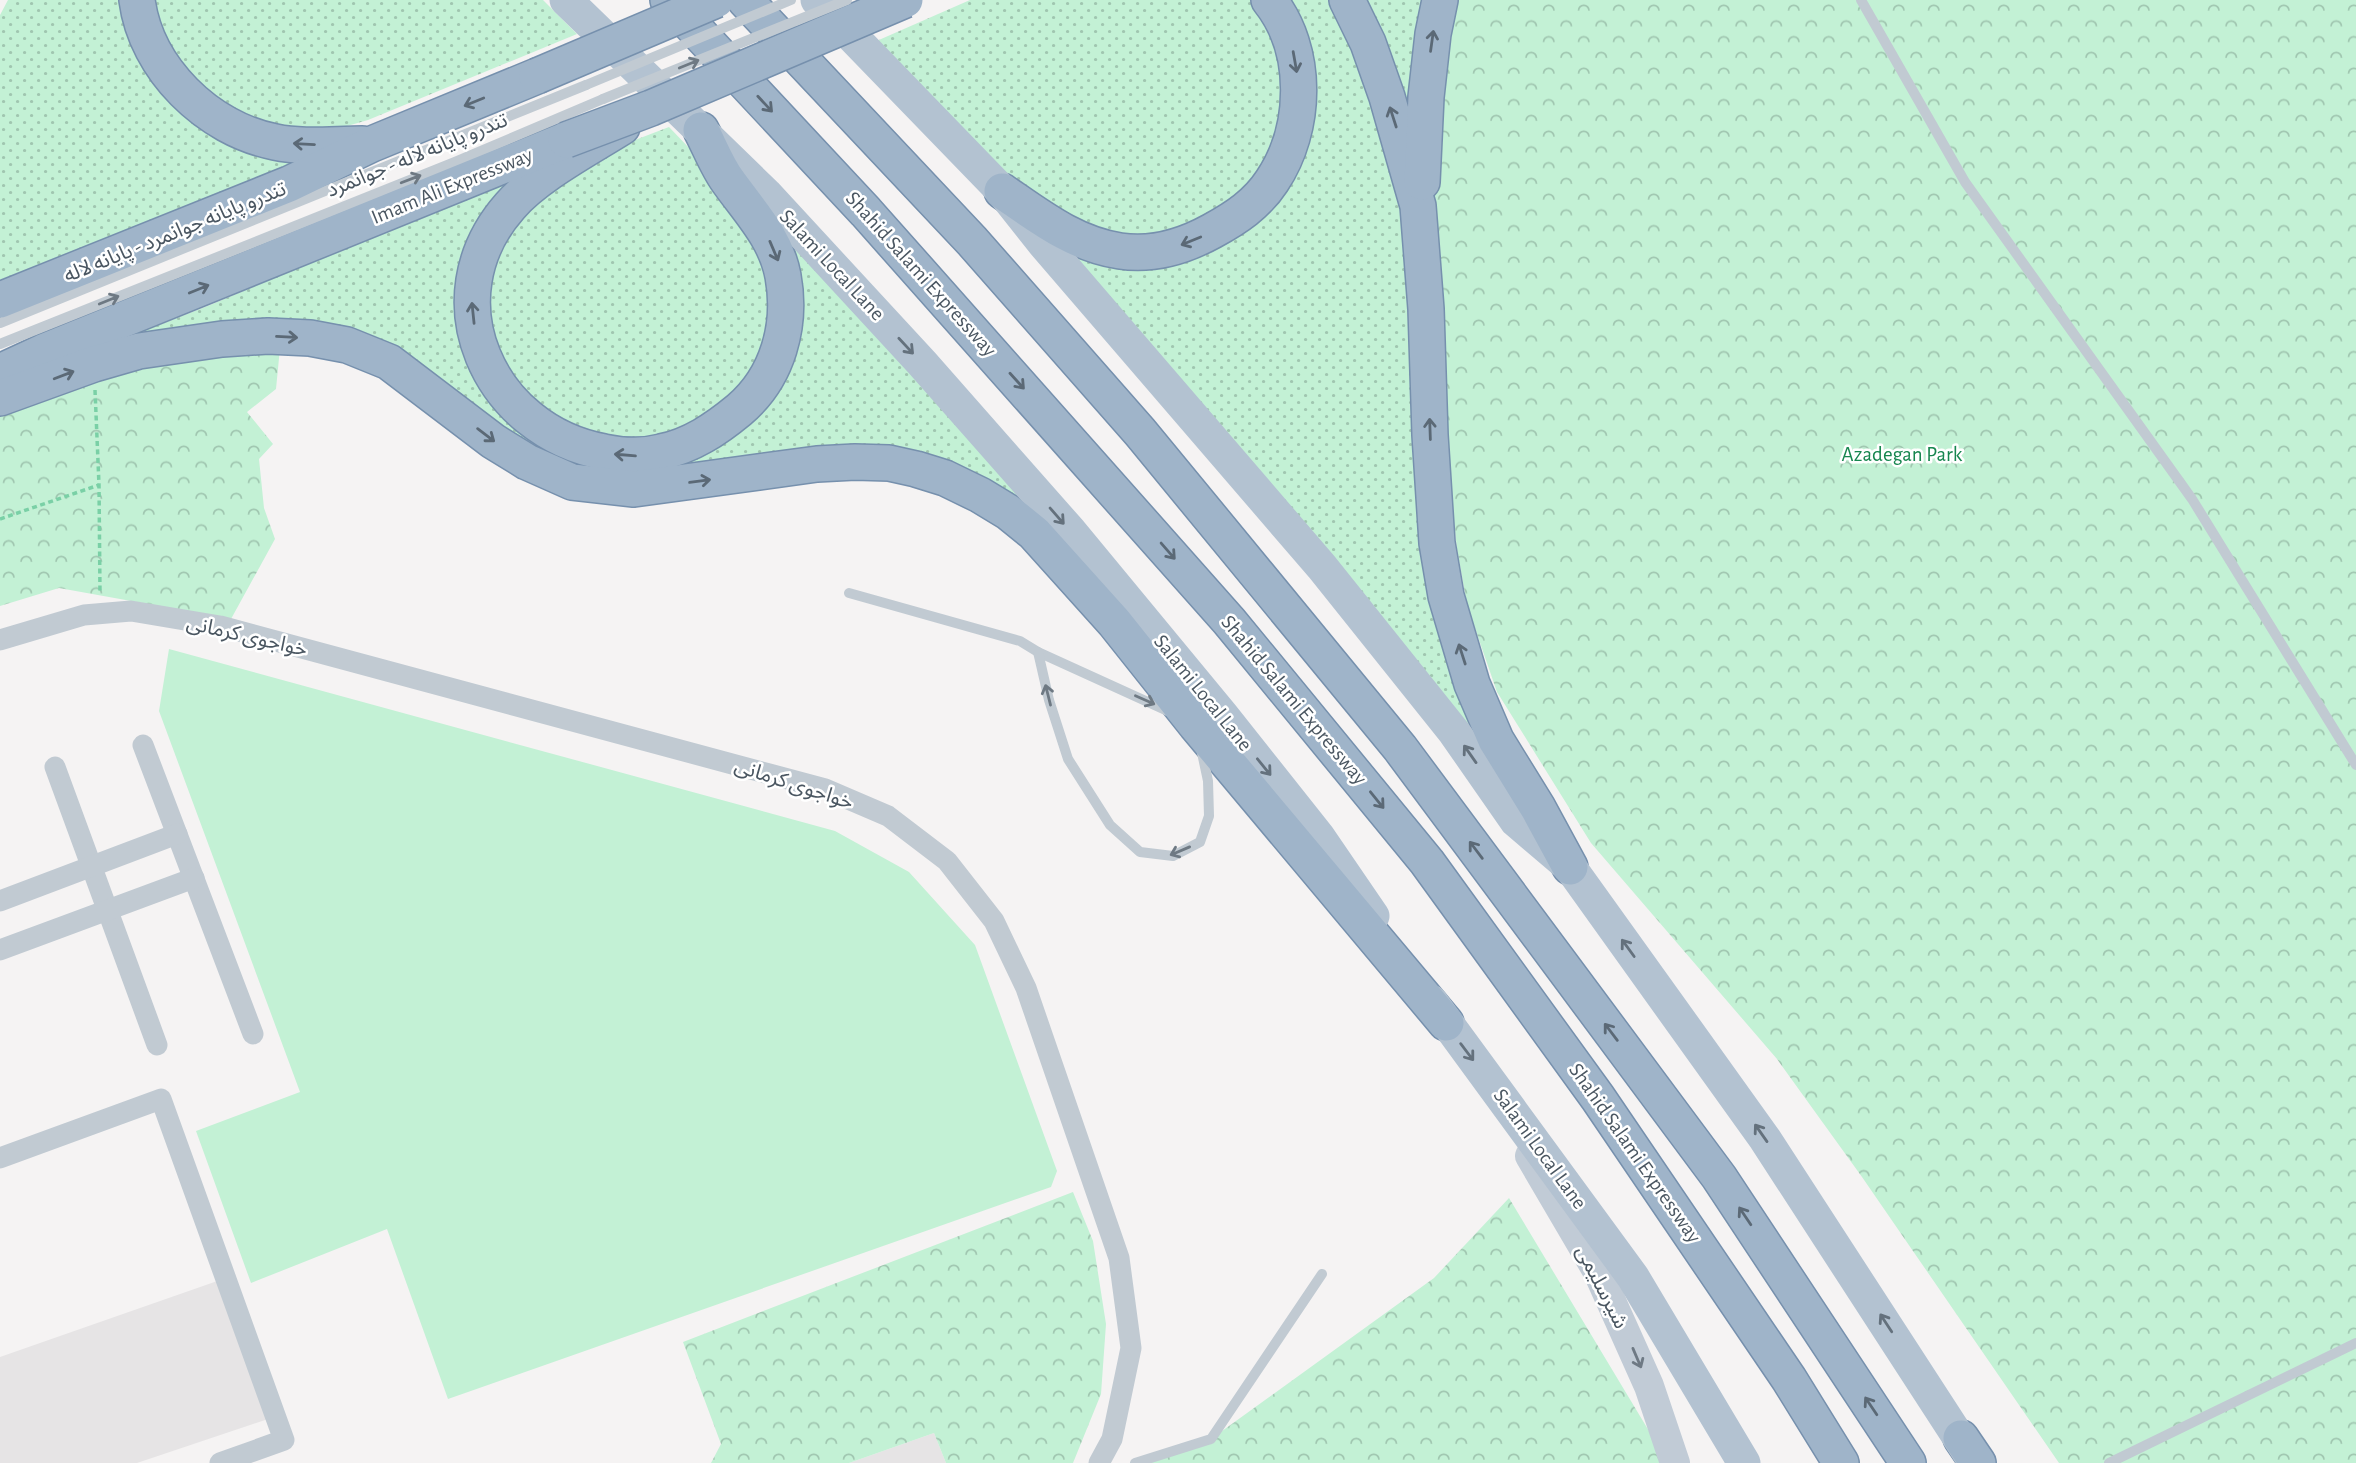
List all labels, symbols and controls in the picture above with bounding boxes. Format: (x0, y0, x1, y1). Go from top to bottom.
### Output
one-way arrow (1426, 30, 1439, 53)
one-way arrow (1289, 50, 1302, 73)
one-way arrow (678, 57, 699, 70)
one-way arrow (757, 95, 773, 113)
one-way arrow (464, 96, 486, 109)
one-way arrow (1386, 106, 1399, 128)
street label: تندرو پایانه لاله - جوانمرد (323, 109, 511, 203)
one-way arrow (293, 137, 316, 150)
street label: Imam Ali Expressway (368, 144, 536, 228)
one-way arrow (400, 172, 421, 185)
street label: تندرو پایانه جوانمرد - پایانه لاله (61, 178, 290, 288)
street label: Shahid Salami Expressway (842, 188, 1000, 360)
street label: Salami Local Lane (776, 206, 888, 324)
one-way arrow (1180, 236, 1202, 249)
one-way arrow (768, 239, 781, 261)
one-way arrow (187, 282, 209, 295)
one-way arrow (97, 293, 119, 306)
one-way arrow (467, 302, 480, 325)
one-way arrow (275, 330, 298, 343)
one-way arrow (898, 337, 914, 355)
one-way arrow (53, 368, 75, 380)
one-way arrow (1009, 372, 1025, 390)
one-way arrow (1423, 418, 1436, 441)
one-way arrow (476, 428, 495, 443)
park label: Azadegan Park (1842, 444, 1963, 465)
one-way arrow (615, 448, 637, 461)
one-way arrow (688, 474, 711, 487)
one-way arrow (1049, 507, 1065, 525)
one-way arrow (1160, 542, 1176, 560)
street label: Shahid Salami Expressway (1217, 611, 1371, 789)
street label: خواجوی کرمانی (184, 612, 309, 661)
street label: Salami Local Lane (1150, 631, 1256, 755)
one-way arrow (1455, 643, 1468, 665)
one-way arrow (1041, 684, 1054, 707)
one-way arrow (1134, 694, 1155, 707)
one-way arrow (1463, 745, 1477, 764)
street label: خواجوی کرمانی (732, 755, 856, 814)
one-way arrow (1256, 758, 1271, 776)
one-way arrow (1369, 791, 1385, 809)
one-way arrow (1468, 841, 1483, 860)
one-way arrow (1170, 845, 1191, 858)
one-way arrow (1621, 939, 1636, 958)
one-way arrow (1604, 1024, 1619, 1042)
one-way arrow (1460, 1042, 1475, 1060)
street label: Shahid Salami Expressway (1565, 1059, 1705, 1247)
street label: Salami Local Lane (1489, 1085, 1591, 1213)
one-way arrow (1754, 1124, 1768, 1143)
one-way arrow (1738, 1207, 1752, 1227)
street label: شیرسلیمی (1571, 1242, 1632, 1332)
one-way arrow (1879, 1314, 1893, 1333)
one-way arrow (1631, 1347, 1644, 1368)
one-way arrow (1864, 1397, 1878, 1416)

